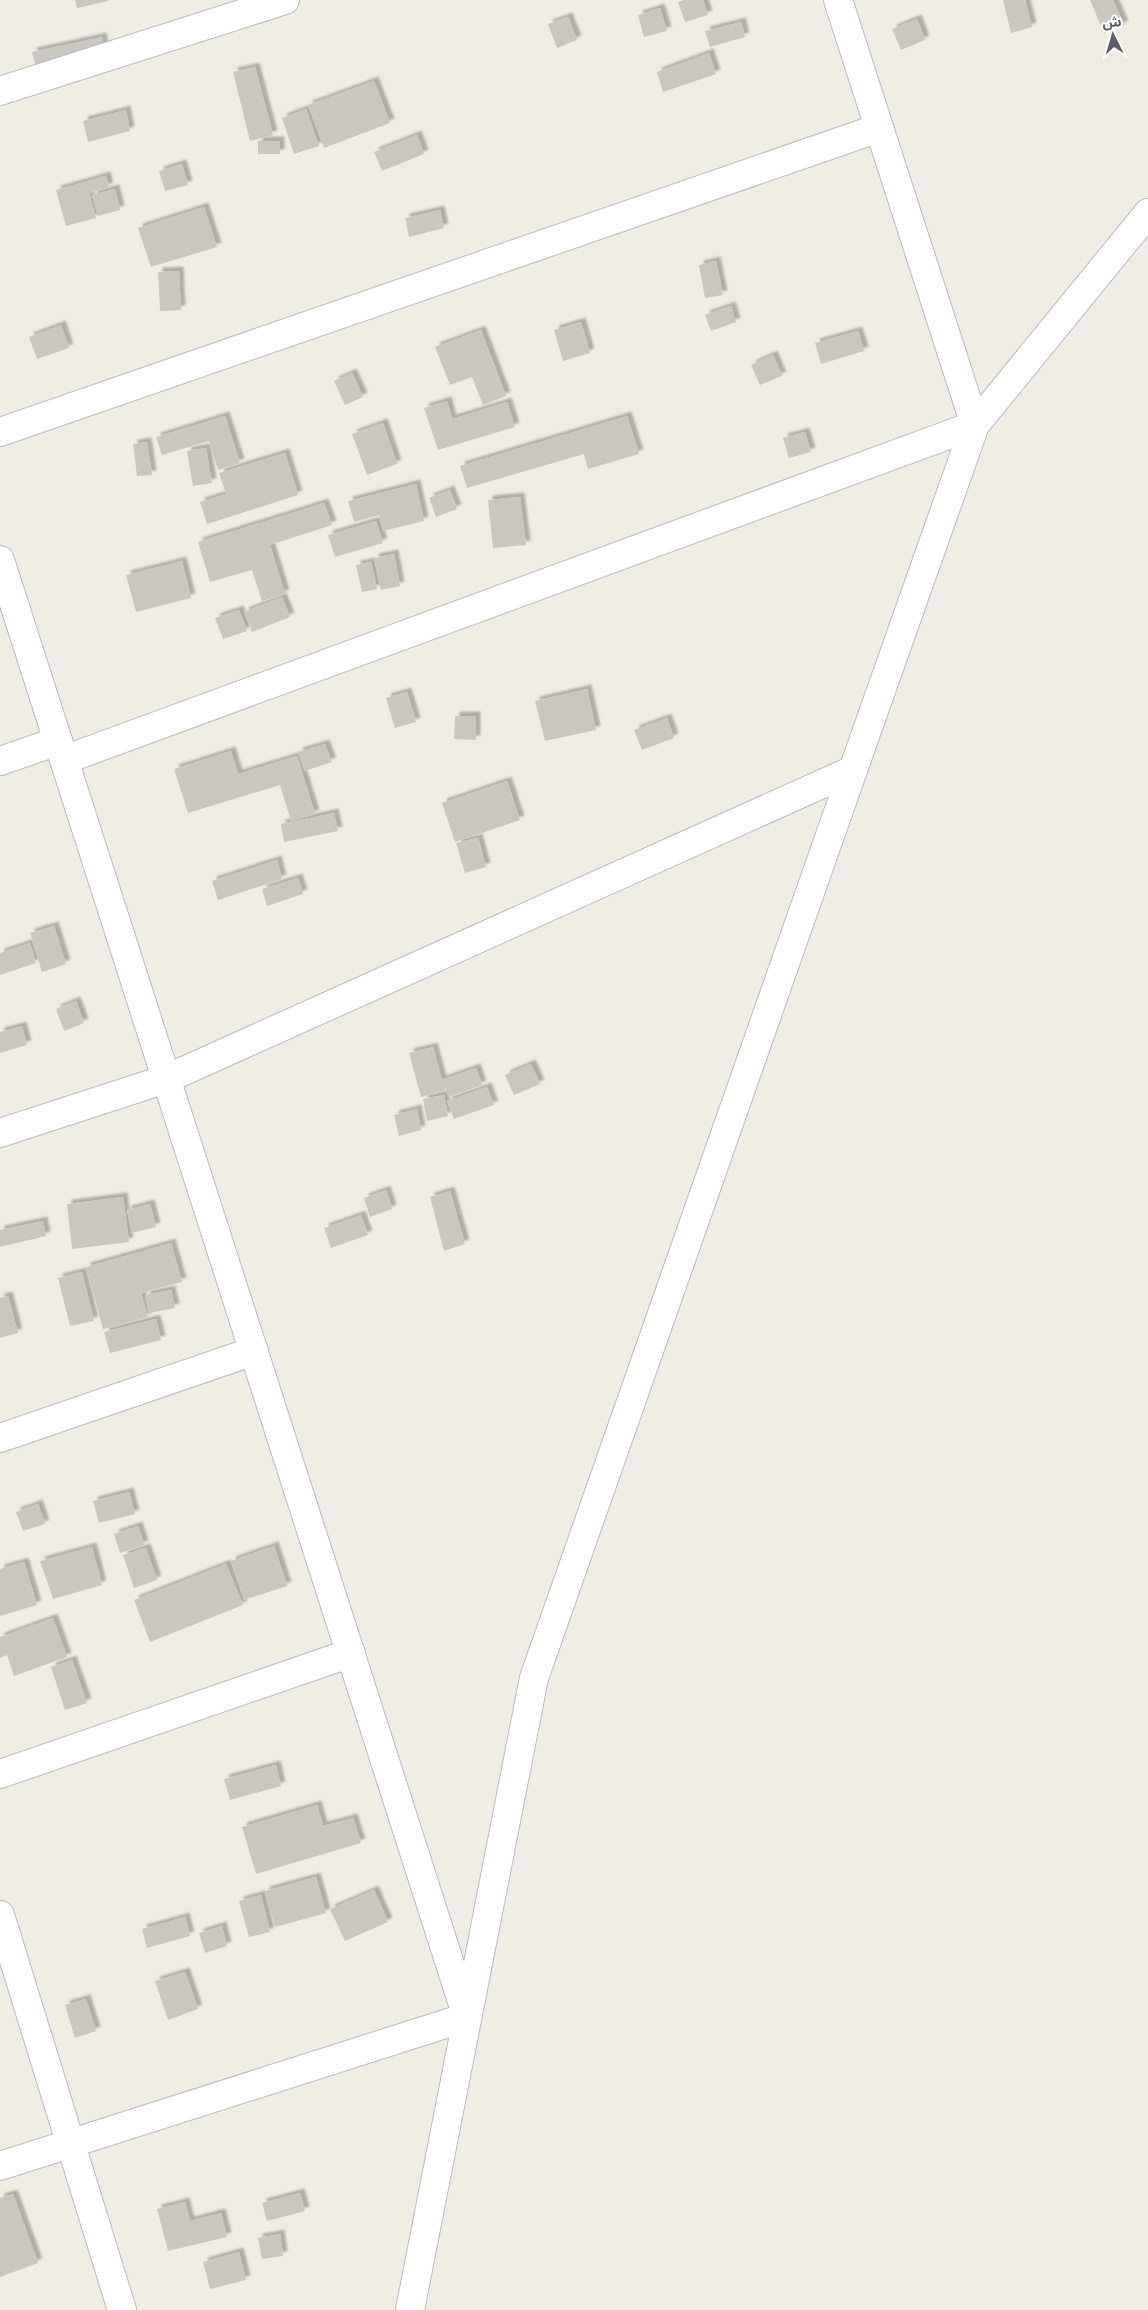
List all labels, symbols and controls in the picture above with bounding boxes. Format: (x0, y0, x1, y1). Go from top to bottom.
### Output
north arrow (1088, 10, 1138, 60)
text: ش (1101, 11, 1122, 32)

